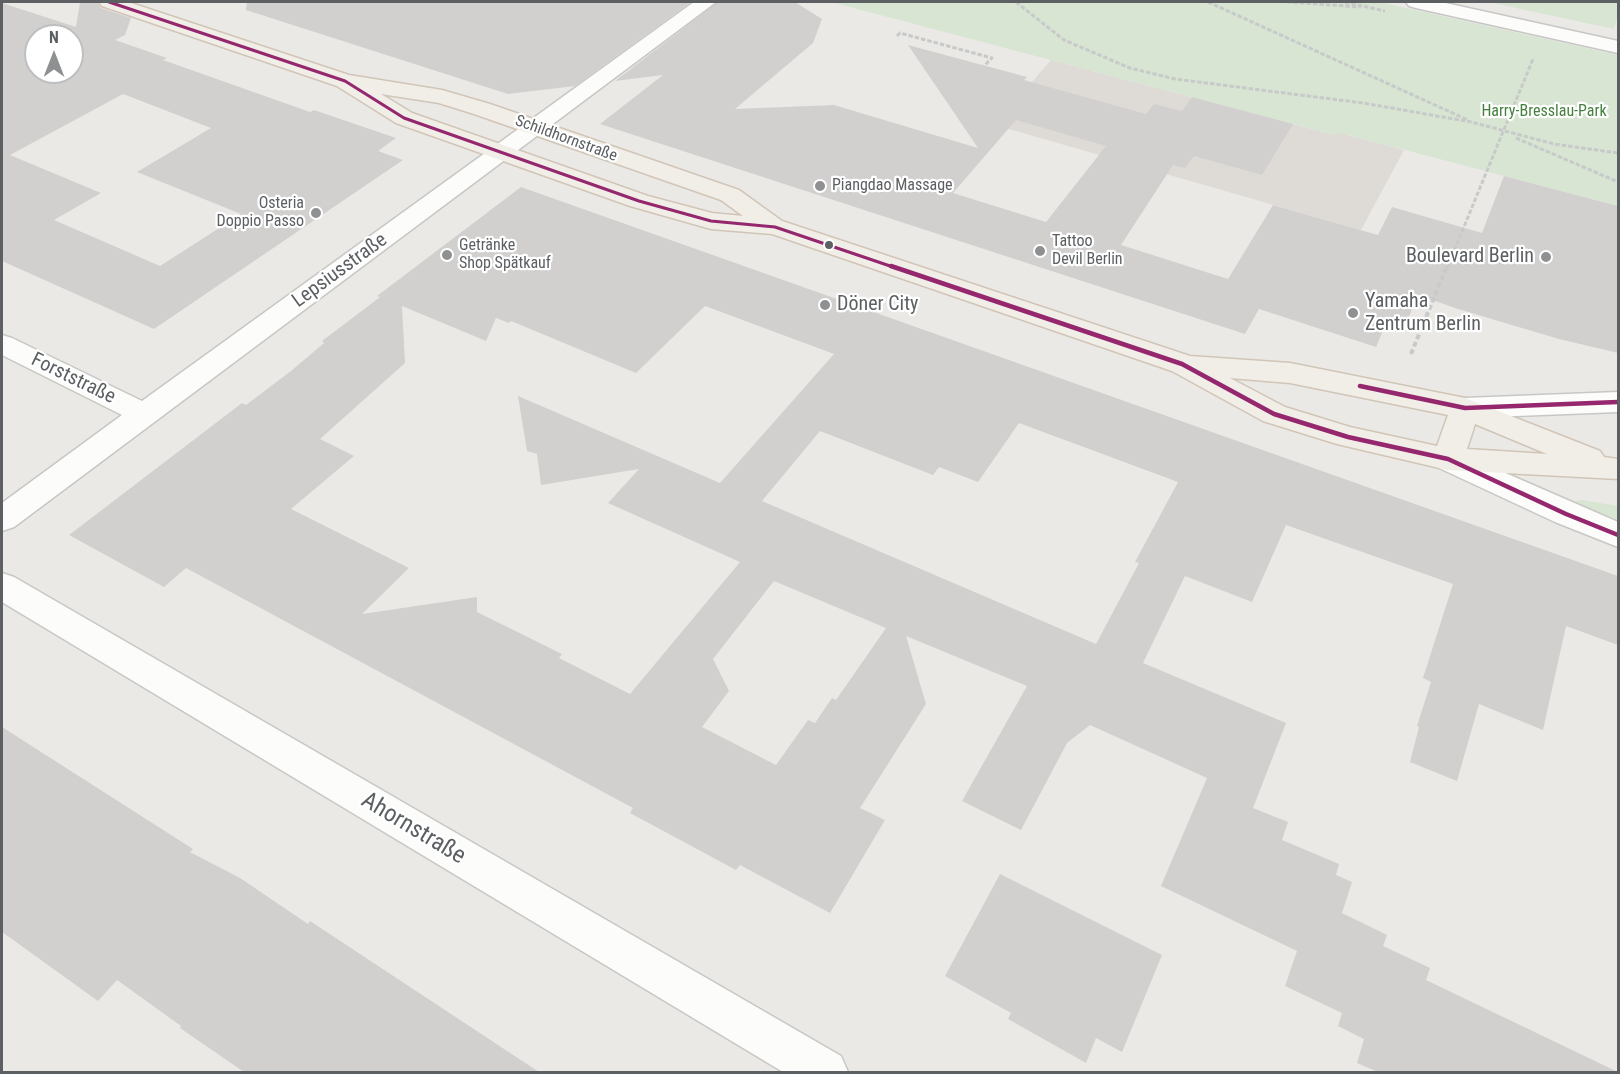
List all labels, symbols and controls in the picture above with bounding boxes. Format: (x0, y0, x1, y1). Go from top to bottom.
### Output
north arrow (24, 24, 84, 84)
text: N (49, 28, 59, 47)
park label: Harry-Bresslau-Park (1481, 102, 1607, 122)
street label: Schildhornstraße (512, 112, 620, 166)
place label: Piangdao Massage (832, 176, 953, 196)
marker: Piangdao Massage (813, 179, 827, 193)
place label: Osteria Doppio Passo (217, 194, 304, 232)
marker: Osteria Doppio Passo (309, 206, 323, 220)
street label: Lepsiusstraße (288, 229, 392, 313)
place label: Tattoo Devil Berlin (1052, 232, 1123, 270)
place label: Getränke Shop Spätkauf (459, 236, 551, 274)
unlabelled marker (823, 239, 835, 251)
marker: Tattoo Devil Berlin (1033, 244, 1047, 258)
place label: Boulevard Berlin (1406, 245, 1534, 269)
marker: Getränke Shop Spätkauf (440, 248, 454, 262)
marker: Boulevard Berlin (1539, 250, 1553, 264)
place label: Yamaha Zentrum Berlin (1365, 290, 1481, 337)
place label: Döner City (837, 293, 918, 317)
marker: Döner City (818, 298, 832, 312)
marker: Yamaha Zentrum Berlin (1346, 306, 1360, 320)
street label: Forststraße (27, 348, 119, 410)
street label: Ahornstraße (356, 787, 470, 871)

